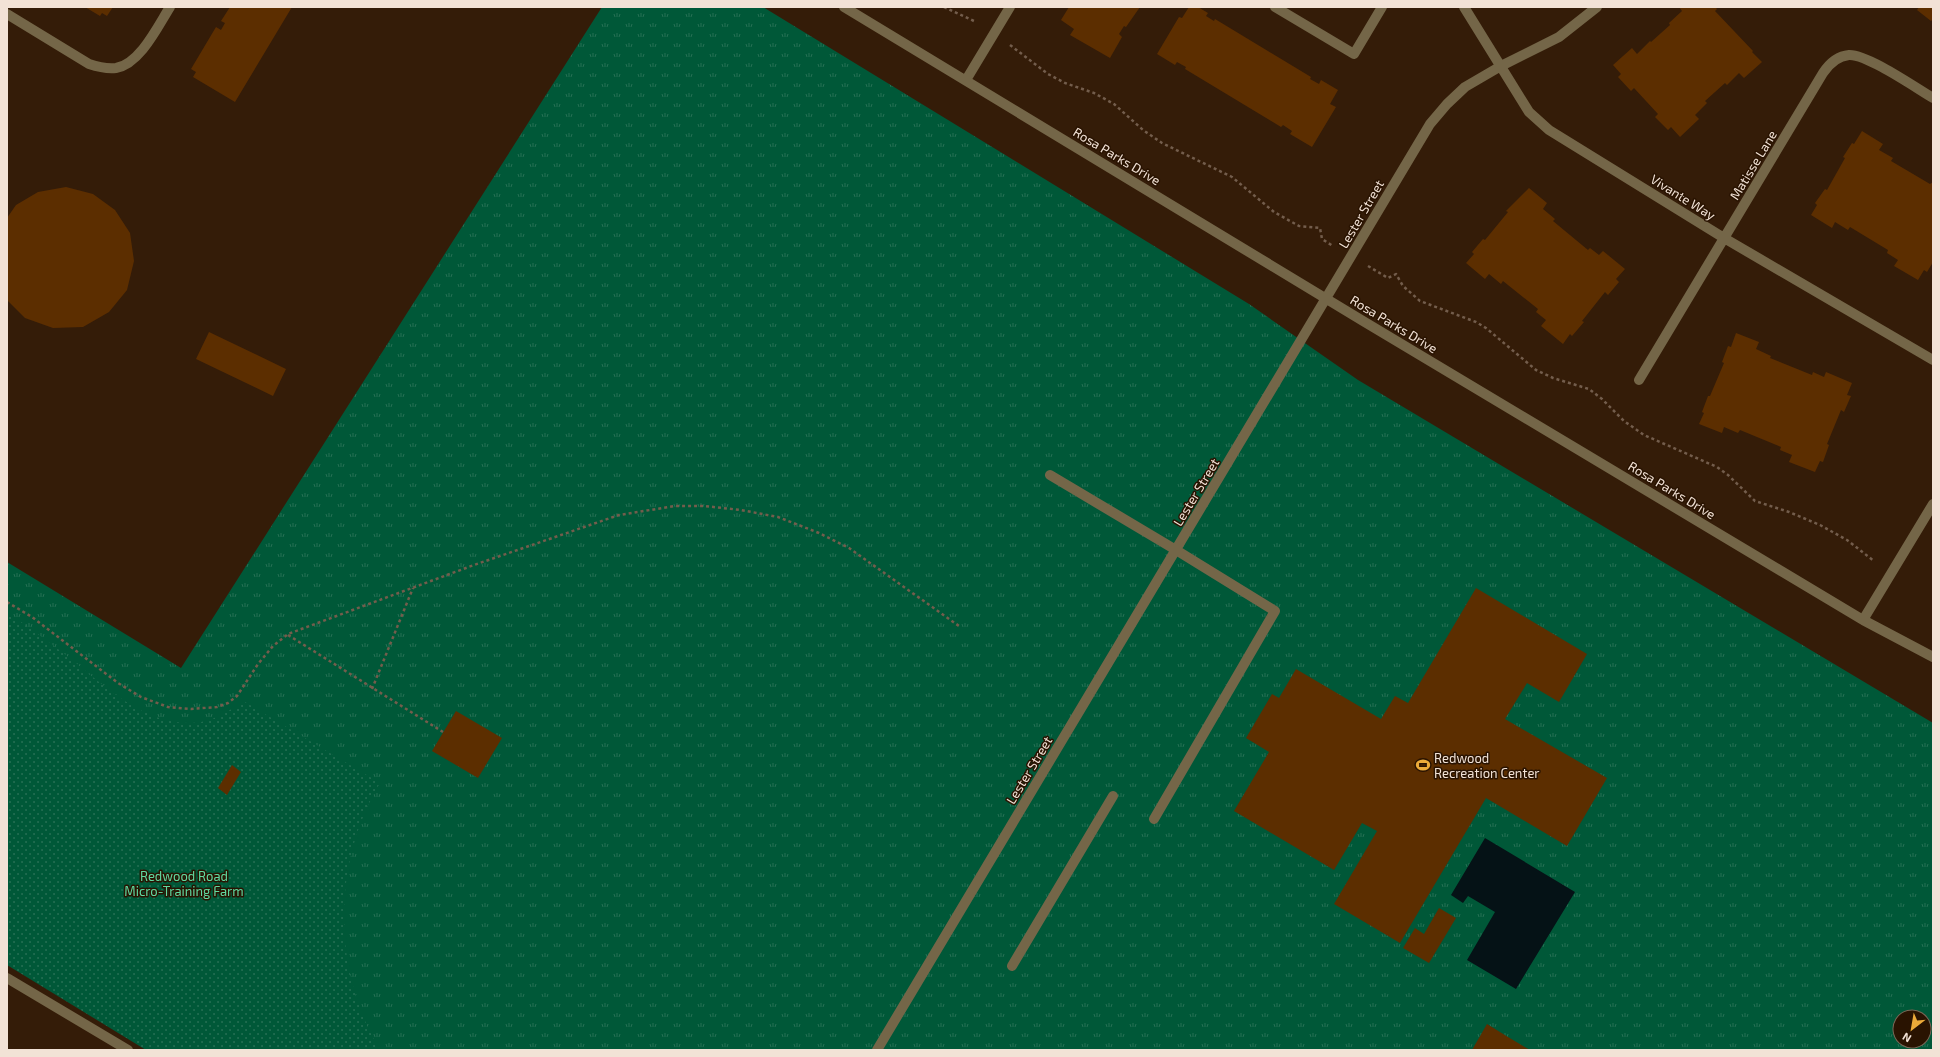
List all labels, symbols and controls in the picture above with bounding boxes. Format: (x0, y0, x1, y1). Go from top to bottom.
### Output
street label: Rosa Parks Drive (1070, 124, 1164, 188)
street label: Matisse Lane (1726, 127, 1780, 203)
street label: Vivante Way (1648, 171, 1719, 223)
street label: Lester Street (1335, 177, 1387, 251)
street label: Rosa Parks Drive (1347, 292, 1441, 356)
street label: Lester Street (1170, 455, 1222, 529)
street label: Rosa Parks Drive (1625, 458, 1719, 522)
street label: Lester Street (1003, 733, 1055, 807)
place label: Redwood Recreation Center (1434, 750, 1540, 781)
sports icon: Redwood Recreation Center (1415, 757, 1431, 773)
park label: Redwood Road Micro-Training Farm (124, 868, 244, 899)
north arrow (1892, 1009, 1932, 1049)
text: N (1900, 1030, 1913, 1046)

